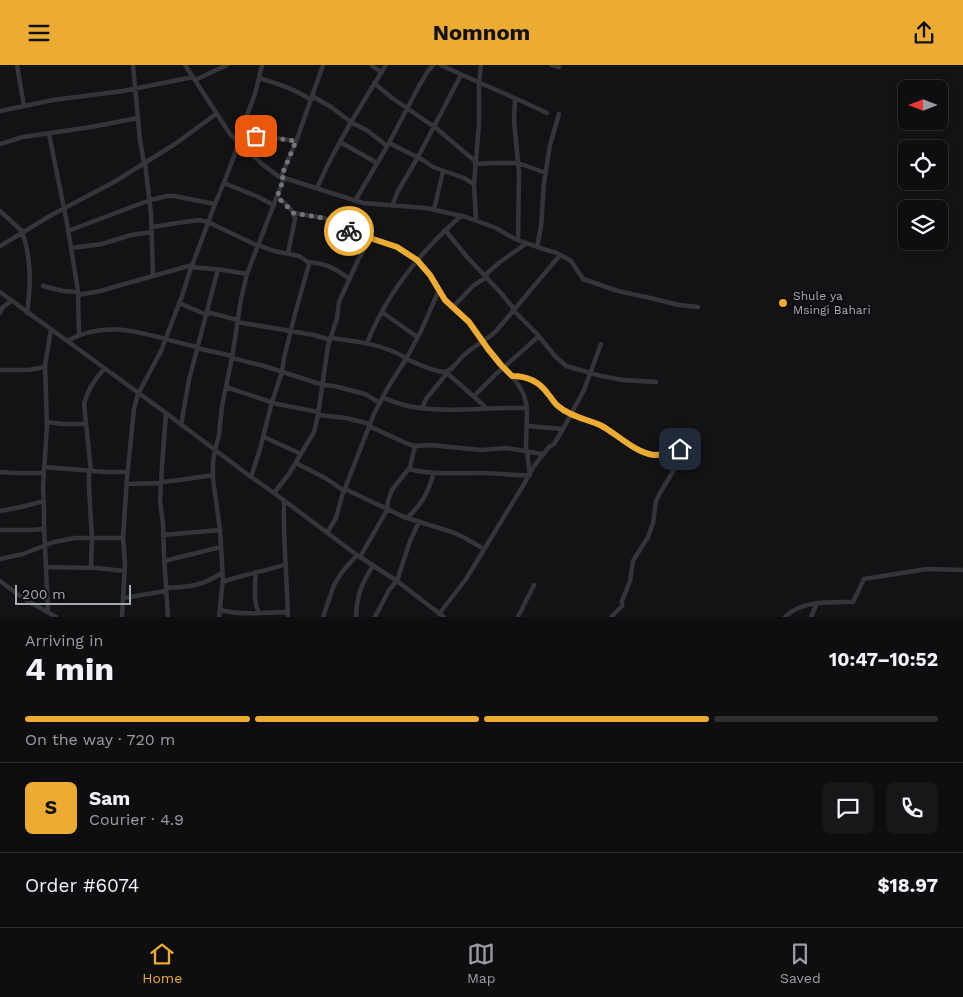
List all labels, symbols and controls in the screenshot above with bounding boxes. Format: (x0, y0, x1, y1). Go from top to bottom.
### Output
icon: menu (25, 19, 53, 47)
icon: share (910, 19, 938, 47)
text: Nomnom (433, 20, 530, 45)
north arrow (898, 80, 948, 130)
map controls (898, 80, 948, 250)
pin (235, 115, 277, 157)
icon: bag (242, 122, 270, 150)
button: locate (898, 140, 948, 190)
button: layers (898, 200, 948, 250)
courier (324, 206, 374, 256)
icon: bike (335, 217, 363, 245)
place label: Shule ya Msingi Bahari (793, 289, 871, 317)
marker: Shule ya Msingi Bahari (777, 297, 789, 309)
pin (659, 428, 701, 470)
icon: home (666, 435, 694, 463)
scale bar (15, 582, 131, 605)
text: 200 m (22, 586, 66, 602)
text: Arriving in (25, 631, 103, 650)
text: 10:47–10:52 (829, 648, 938, 671)
text: 4 min (25, 650, 114, 688)
text: On the way · 720 m (25, 730, 175, 749)
button: chat (822, 782, 874, 834)
button: phone (886, 782, 938, 834)
text: Sam (89, 787, 130, 810)
text: S (45, 796, 57, 819)
text: Courier · 4.9 (89, 810, 184, 829)
text: Order #6074 (25, 874, 139, 897)
text: $18.97 (877, 874, 938, 897)
tab: Home (142, 940, 182, 986)
tab: Map (467, 940, 495, 986)
tab: Saved (780, 940, 821, 986)

